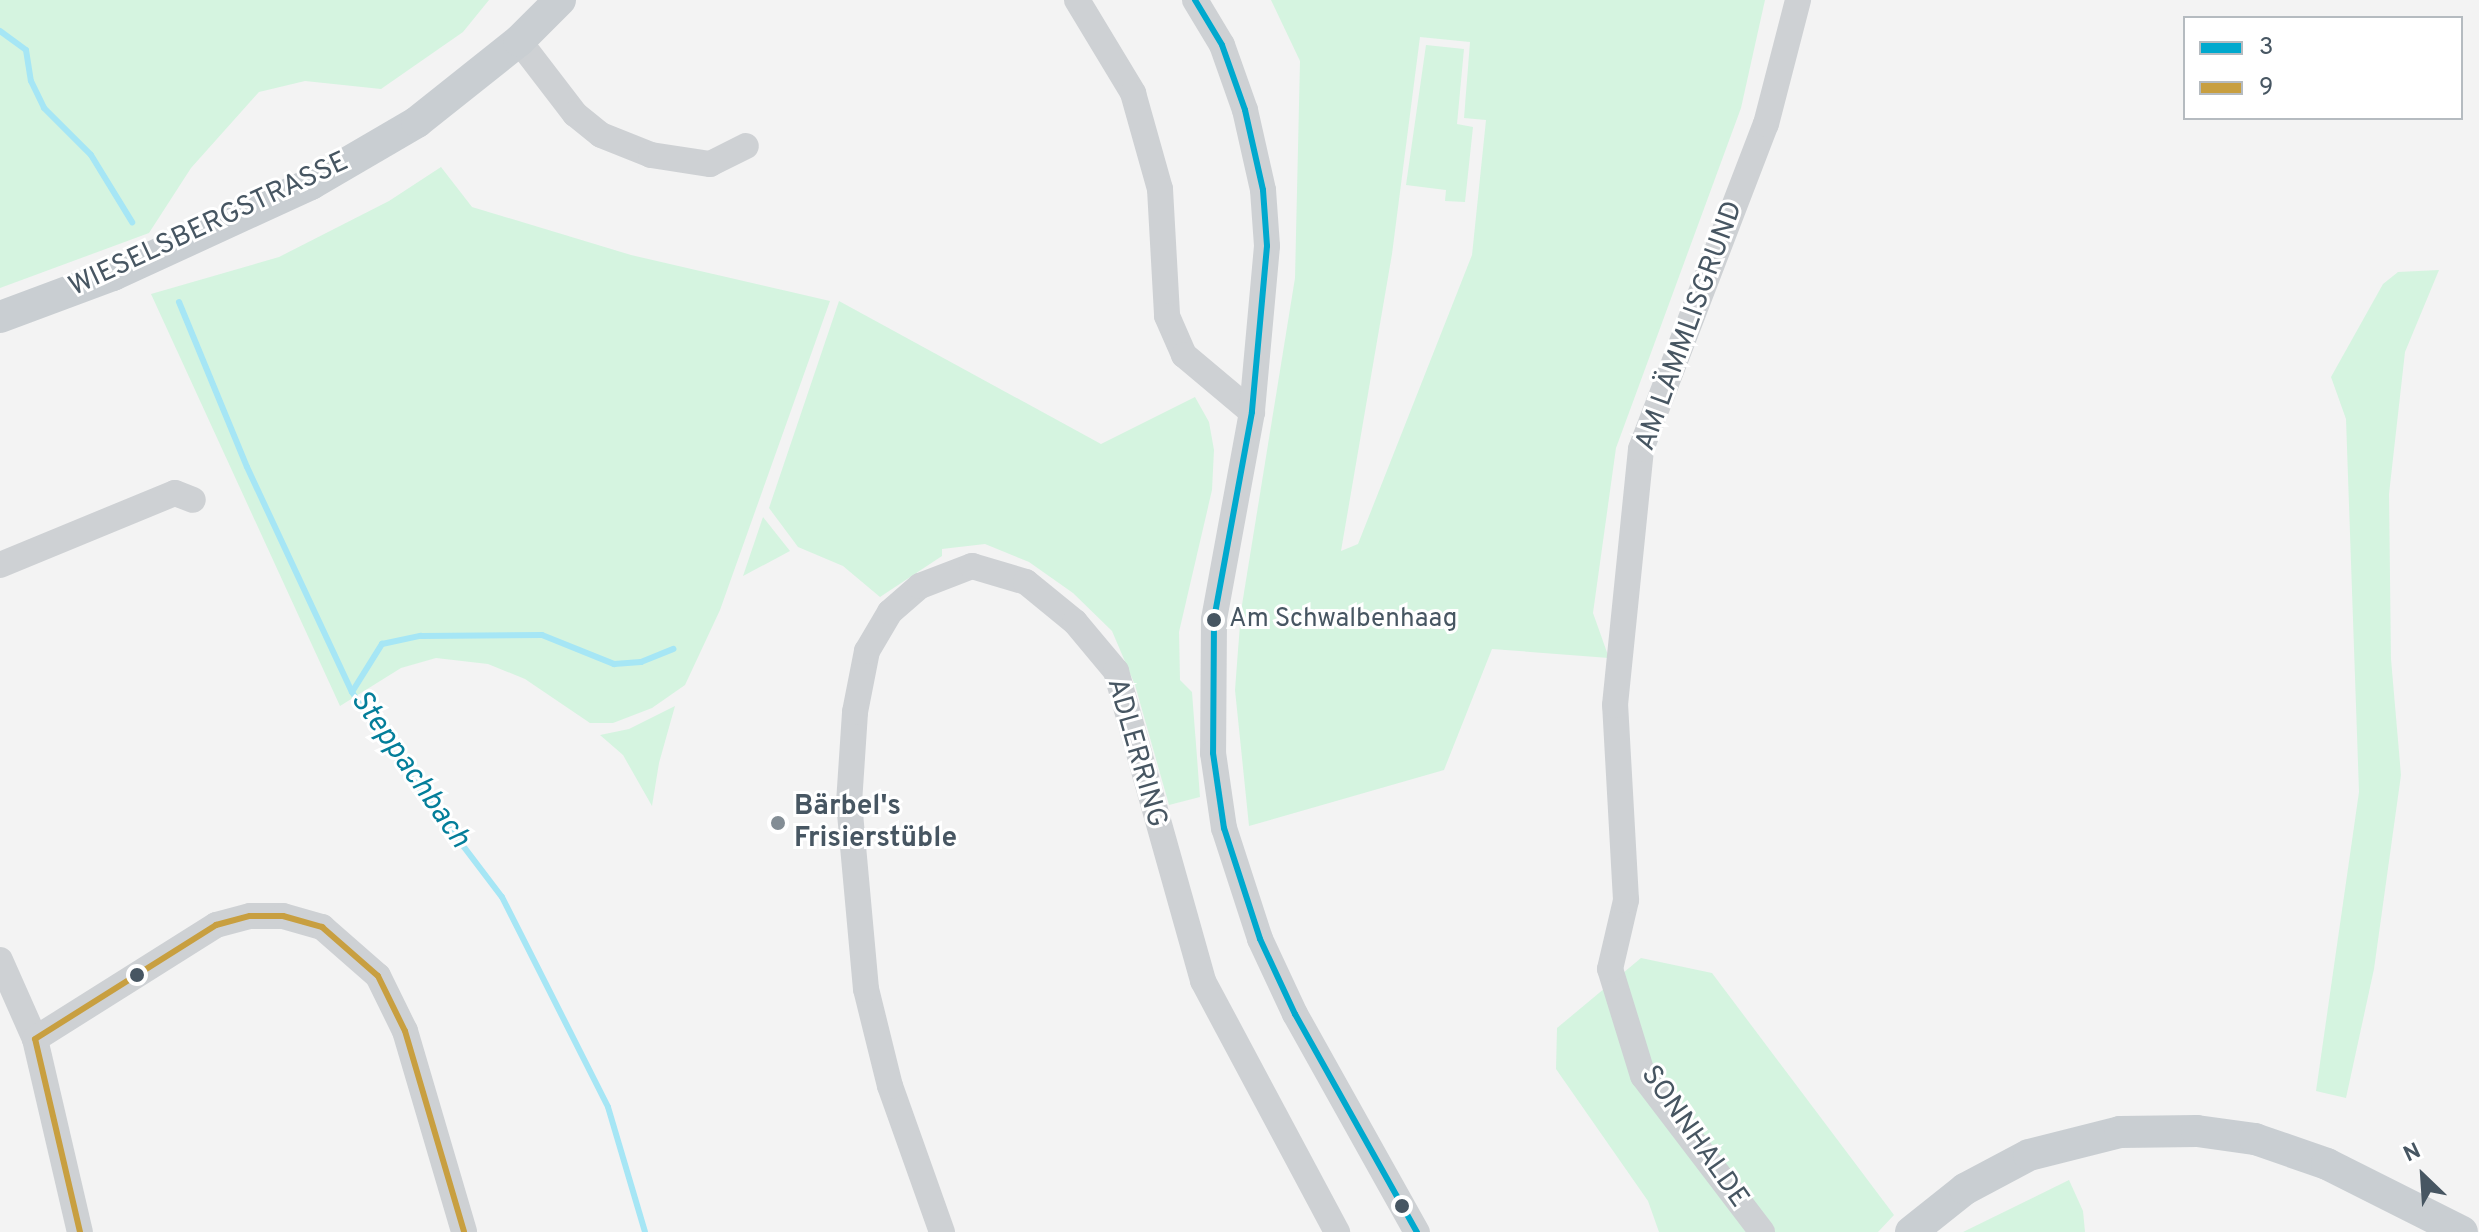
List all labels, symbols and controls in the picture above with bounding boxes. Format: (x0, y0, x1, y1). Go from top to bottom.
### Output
legend (2183, 16, 2463, 120)
text: 3 (2259, 33, 2273, 63)
text: 9 (2259, 73, 2273, 103)
street label: WIESELSBERGSTRASSE (64, 145, 354, 305)
street label: AM LÄMMLISGRUND (1629, 197, 1751, 455)
place label: Am Schwalbenhaag (1229, 604, 1457, 636)
marker: Am Schwalbenhaag (1206, 612, 1222, 628)
street label: ADLERRING (1099, 674, 1173, 832)
water label: Steppachbach (341, 684, 477, 856)
place label: Bärbel's Frisierstüble (794, 790, 957, 856)
marker: Bärbel's Frisierstüble (769, 814, 787, 832)
unlabelled marker (129, 967, 145, 983)
street label: SONNHALDE (1633, 1060, 1755, 1214)
north arrow (2383, 1136, 2463, 1216)
text: N (2400, 1138, 2426, 1169)
unlabelled marker (1394, 1198, 1410, 1214)

